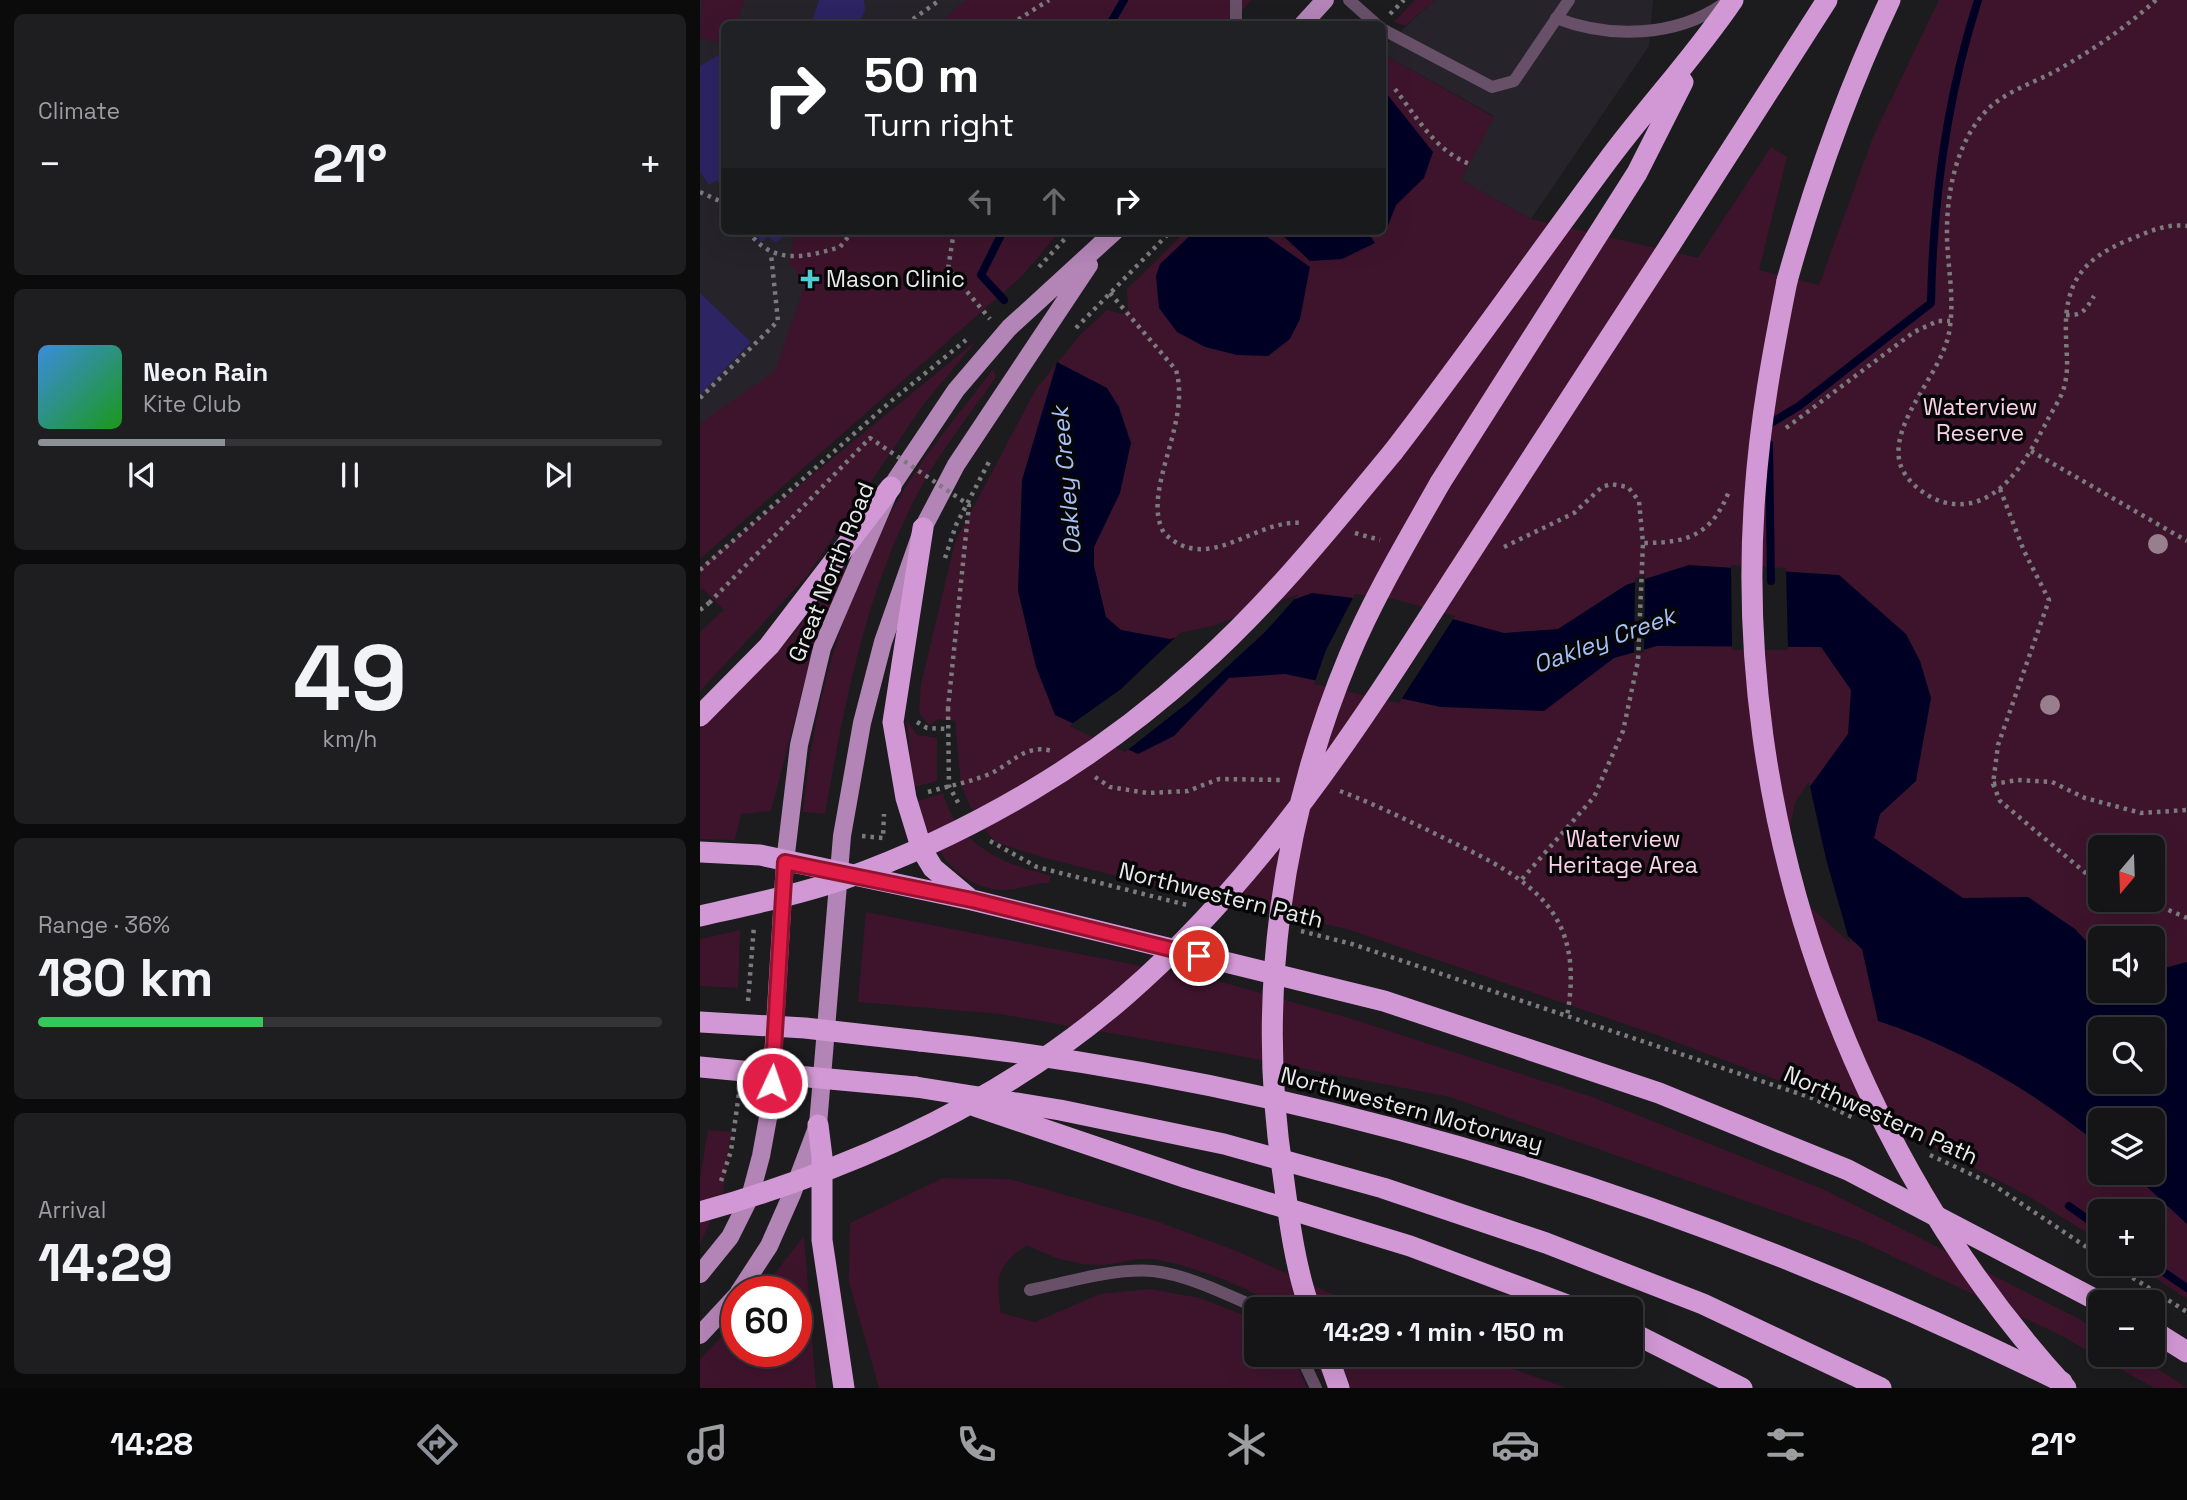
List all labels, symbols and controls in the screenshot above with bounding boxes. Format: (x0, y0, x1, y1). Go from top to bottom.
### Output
text: 50 m (864, 44, 979, 106)
icon: right (749, 49, 840, 140)
text: Climate (38, 96, 120, 126)
text: Turn right (864, 105, 1014, 145)
text: 21° (313, 131, 387, 197)
text: − (38, 140, 62, 188)
text: + (638, 140, 662, 188)
icon: left (962, 182, 1000, 220)
icon: ahead (1035, 182, 1073, 220)
icon: right (1108, 182, 1146, 220)
place label: Mason Clinic (826, 264, 965, 294)
marker: Mason Clinic (800, 269, 820, 289)
text: Neon Rain (143, 355, 268, 389)
text: Kite Club (143, 389, 242, 419)
park label: Waterview Reserve (1923, 392, 2037, 448)
water label: Oakley Creek (1044, 402, 1088, 557)
icon: previous (123, 456, 161, 494)
icon: pause (331, 456, 369, 494)
icon: next (539, 456, 577, 494)
street label: Great North Road (781, 478, 881, 666)
water label: Oakley Creek (1529, 599, 1682, 680)
text: 49 (293, 620, 407, 737)
text: km/h (323, 724, 377, 754)
park label: Waterview Heritage Area (1548, 824, 1698, 880)
north arrow (2088, 835, 2165, 912)
map controls (2088, 835, 2165, 1367)
street label: Northwestern Path (1116, 855, 1326, 935)
text: Range · 36% (38, 910, 170, 940)
pin (1169, 926, 1229, 986)
button: sound (2088, 926, 2165, 1003)
icon: arrive (1180, 937, 1218, 975)
text: 180 km (38, 945, 213, 1011)
button: search (2088, 1017, 2165, 1094)
position arrow (735, 1046, 809, 1120)
street label: Northwestern Motorway (1277, 1059, 1547, 1159)
street label: Northwestern Path (1779, 1059, 1983, 1171)
button: layers (2088, 1108, 2165, 1185)
text: Arrival (38, 1195, 106, 1225)
button: + (2088, 1199, 2165, 1276)
text: 14:29 (38, 1230, 173, 1296)
speed limit sign: 60 (721, 1276, 812, 1367)
button: − (2088, 1290, 2165, 1367)
text: 14:29 · 1 min · 150 m (1323, 1315, 1564, 1349)
icon: directions (413, 1420, 462, 1469)
icon: music (683, 1420, 732, 1469)
icon: phone (952, 1420, 1001, 1469)
icon: climate (1222, 1420, 1271, 1469)
icon: car (1491, 1420, 1540, 1469)
icon: filters (1761, 1420, 1810, 1469)
text: 14:28 (110, 1424, 193, 1464)
text: 21° (2031, 1424, 2077, 1464)

